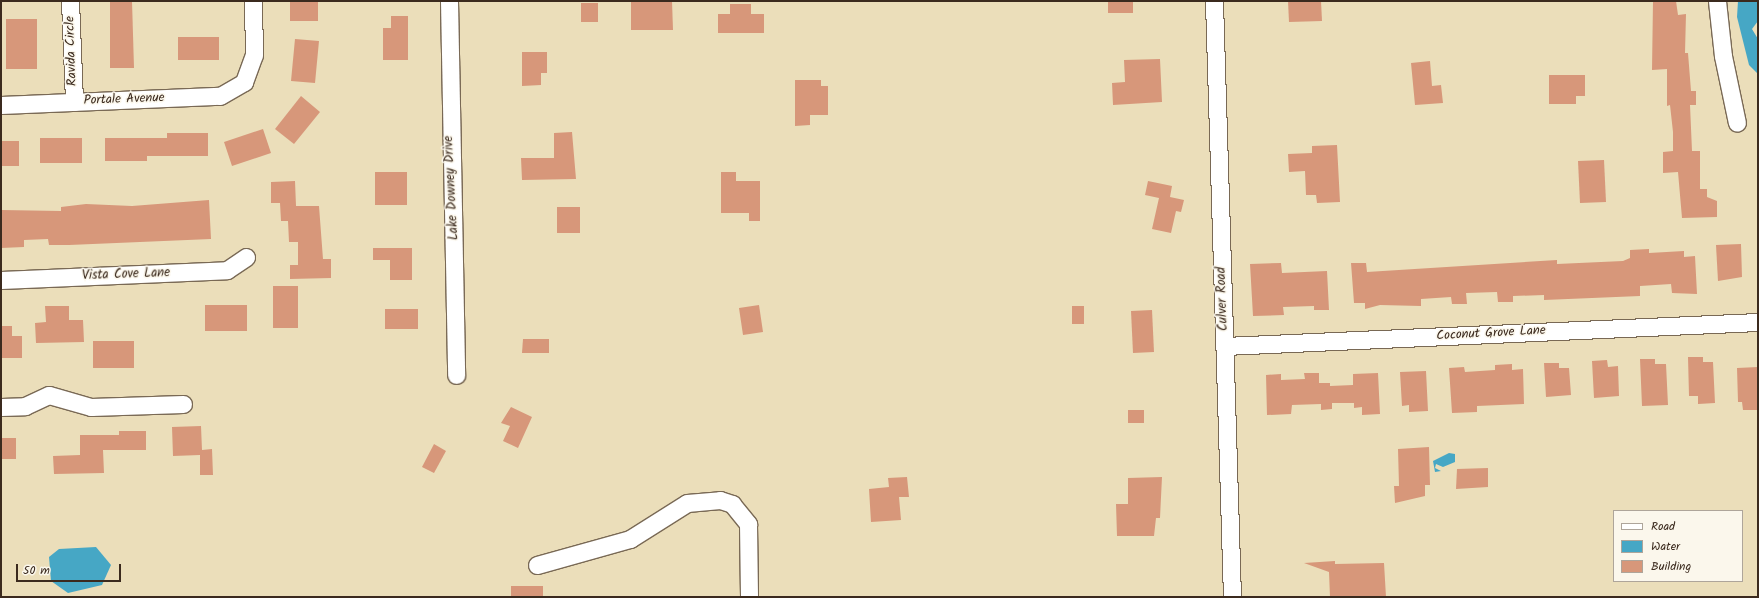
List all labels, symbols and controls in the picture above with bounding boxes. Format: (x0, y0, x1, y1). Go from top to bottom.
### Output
street label: Ravida Circle (63, 16, 81, 86)
street label: Portale Avenue (83, 91, 165, 109)
street label: Lake Downey Drive (441, 135, 463, 241)
street label: Vista Cove Lane (82, 266, 170, 284)
street label: Culver Road (1214, 267, 1232, 331)
street label: Coconut Grove Lane (1436, 323, 1546, 345)
legend (1613, 510, 1743, 582)
text: Road (1651, 517, 1675, 536)
text: Water (1651, 537, 1680, 556)
scale bar (18, 556, 123, 582)
text: Building (1651, 557, 1691, 576)
text: 50 m (23, 561, 50, 580)

